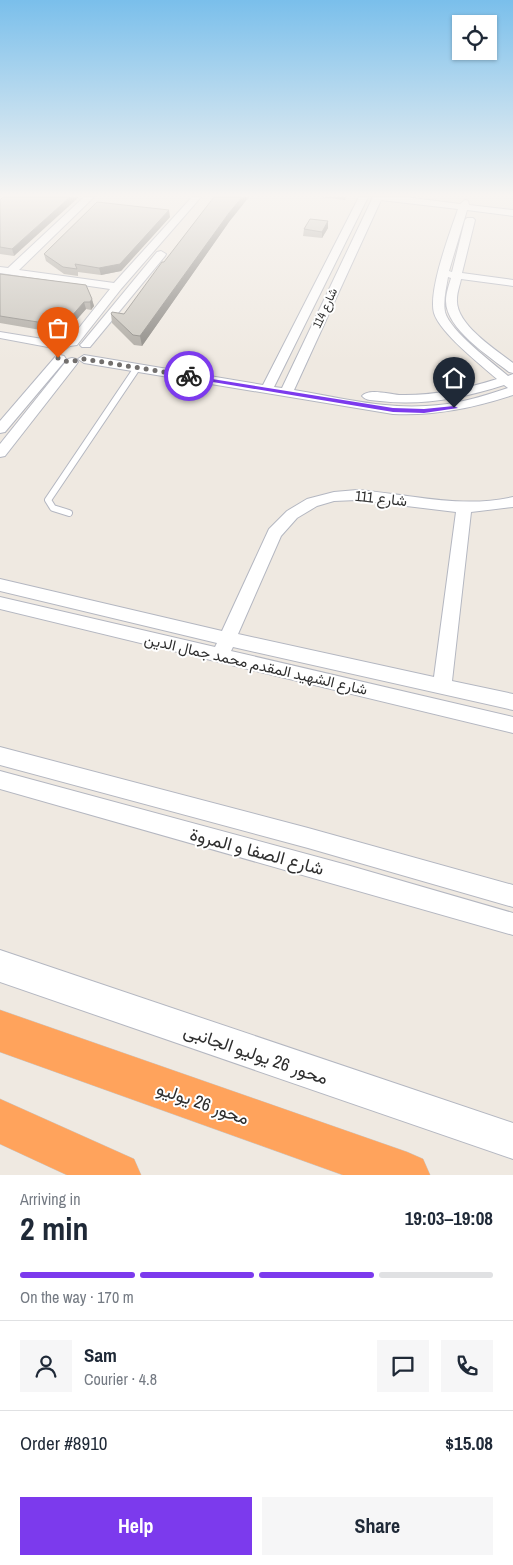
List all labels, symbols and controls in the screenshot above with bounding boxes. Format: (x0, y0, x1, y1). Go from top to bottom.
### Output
map controls (452, 15, 497, 60)
button: locate (452, 15, 497, 60)
street label: شارع 114 (309, 285, 342, 331)
pin (37, 307, 79, 358)
icon: bag (44, 314, 72, 342)
courier (164, 351, 214, 401)
pin (433, 357, 475, 408)
icon: bike (175, 362, 203, 390)
icon: home (440, 364, 468, 392)
street label: شارع 111 (354, 485, 408, 512)
street label: شارع الشهيد المقدم محمد جمال الدين (142, 628, 370, 701)
street label: شارع الصفا و المروة (187, 821, 327, 881)
street label: محور 26 يوليو الجانبى (180, 1018, 332, 1090)
street label: محور 26 يوليو (154, 1076, 252, 1130)
text: Arriving in (20, 1188, 81, 1210)
text: 19:03–19:08 (405, 1205, 493, 1231)
text: 2 min (20, 1207, 89, 1250)
text: On the way · 170 m (20, 1286, 134, 1308)
button: person (20, 1340, 72, 1392)
button: chat (377, 1340, 429, 1392)
button: phone (441, 1340, 493, 1392)
text: Sam (84, 1342, 117, 1368)
text: Courier · 4.8 (84, 1368, 157, 1390)
text: Order #8910 (20, 1430, 107, 1456)
text: $15.08 (445, 1430, 493, 1456)
button: Help (20, 1497, 252, 1555)
button: Share (262, 1497, 493, 1555)

